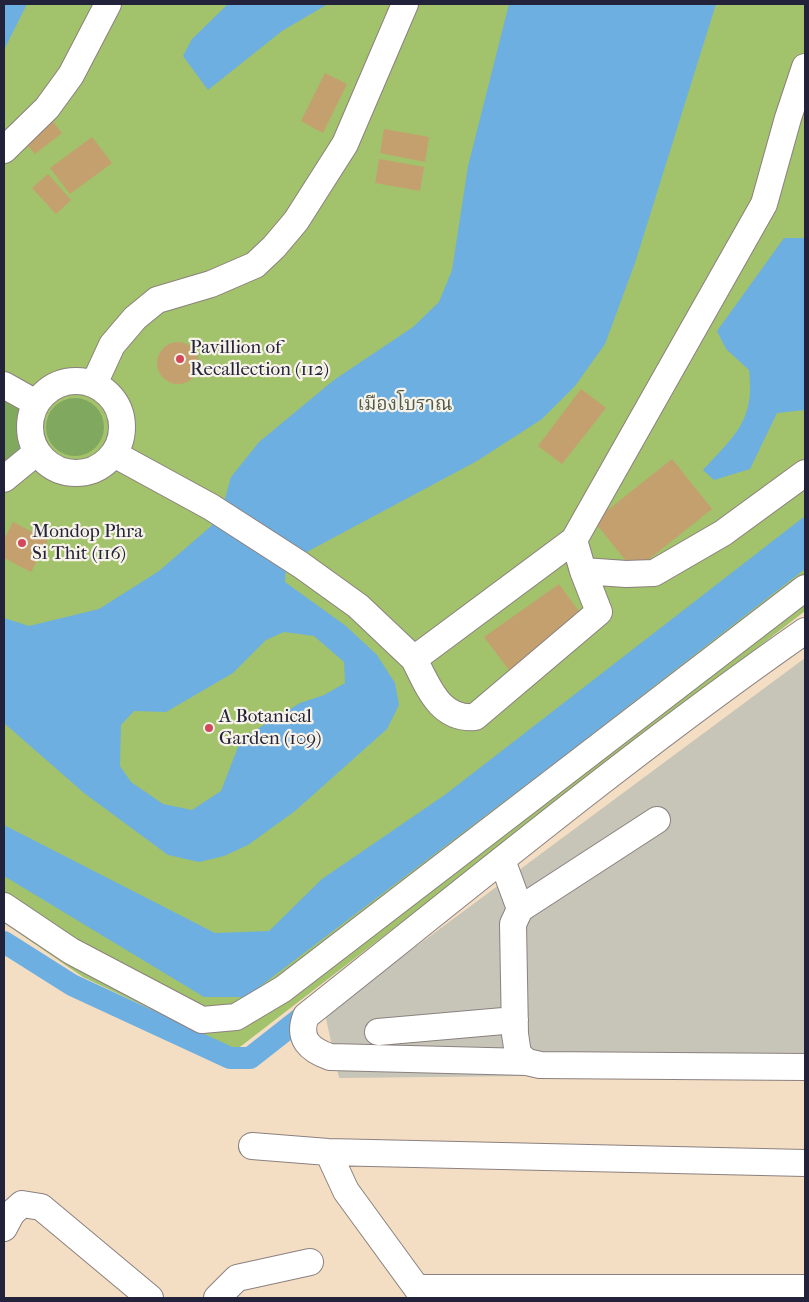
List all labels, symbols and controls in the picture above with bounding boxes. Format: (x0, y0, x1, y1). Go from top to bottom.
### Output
place label: Pavillion of Recallection (112) (190, 337, 329, 381)
marker: Pavillion of Recallection (112) (174, 353, 186, 365)
park label: เมืองโบราณ (358, 394, 452, 416)
place label: Mondop Phra Si Thit (116) (32, 521, 143, 565)
marker: Mondop Phra Si Thit (116) (16, 537, 28, 549)
place label: A Botanical Garden (109) (219, 706, 322, 750)
marker: A Botanical Garden (109) (203, 722, 215, 734)

